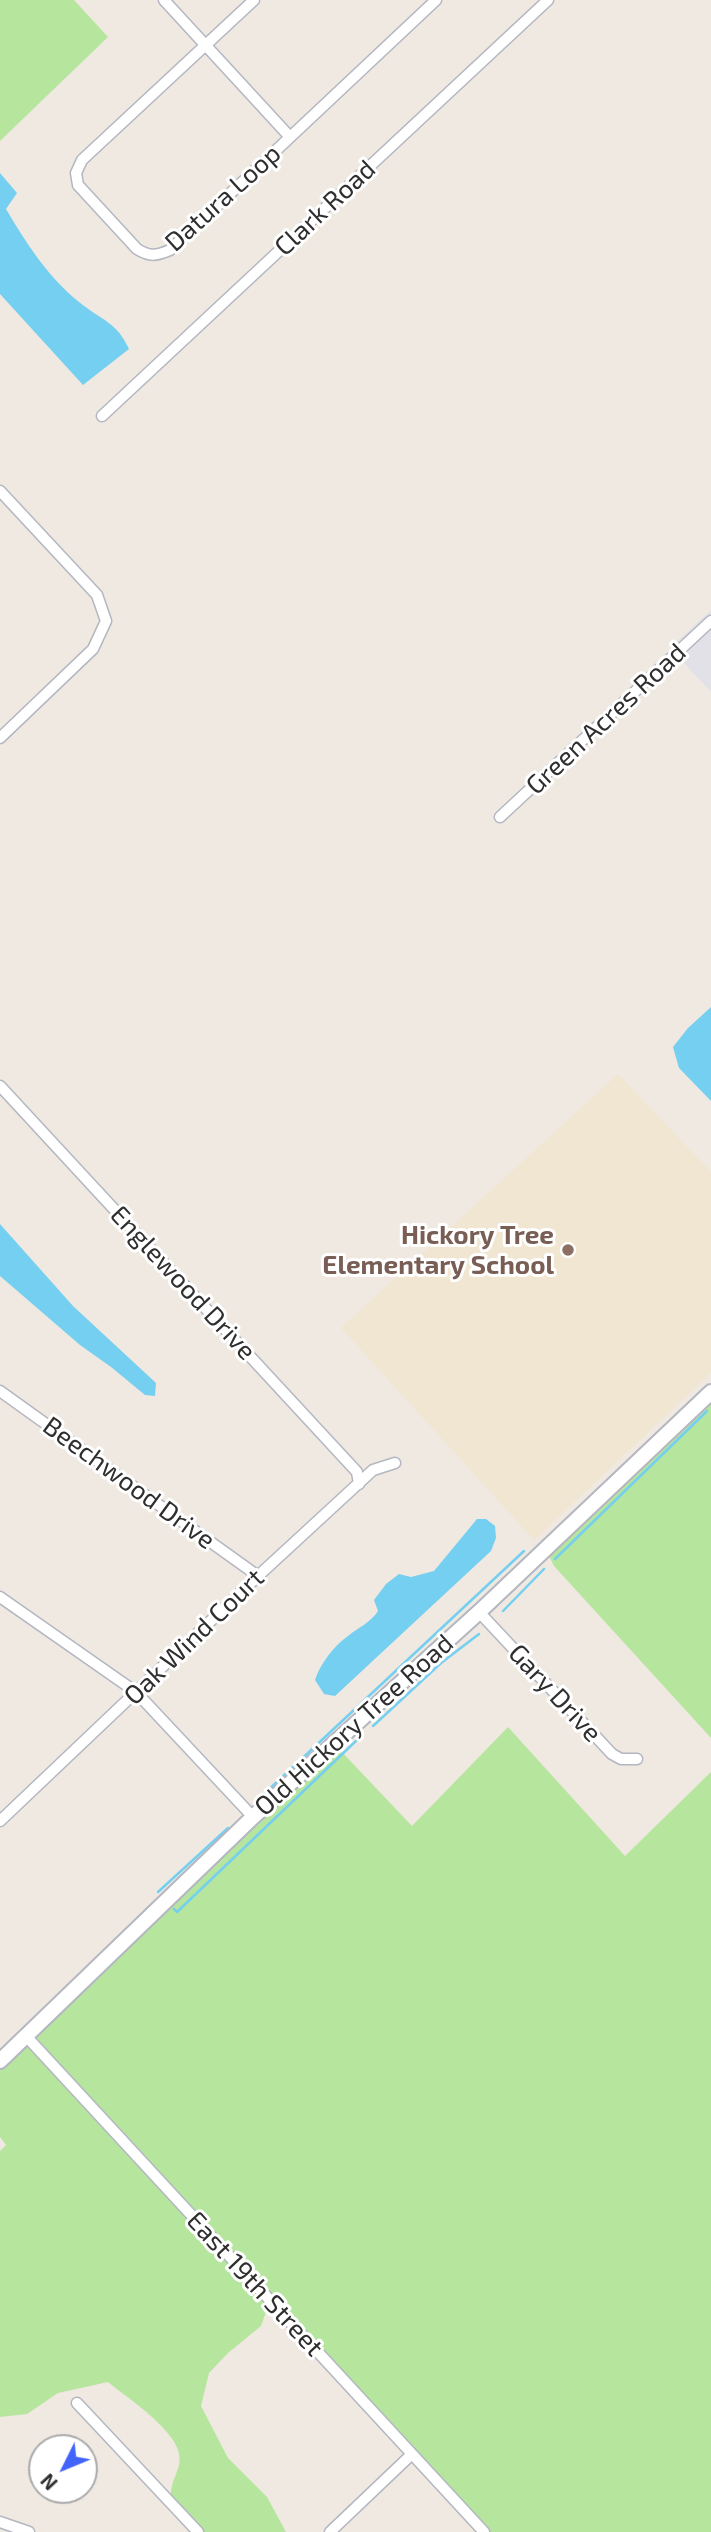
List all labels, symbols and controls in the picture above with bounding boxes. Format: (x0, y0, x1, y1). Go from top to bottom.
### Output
street label: Datura Loop (159, 138, 287, 258)
street label: Clark Road (268, 154, 382, 262)
street label: Green Acres Road (520, 637, 692, 801)
street label: Englewood Drive (104, 1200, 262, 1366)
place label: Hickory Tree Elementary School (322, 1219, 554, 1280)
marker: Hickory Tree Elementary School (560, 1242, 576, 1258)
street label: Beechwood Drive (37, 1410, 221, 1556)
street label: Oak Wind Court (118, 1562, 270, 1712)
street label: Old Hickory Tree Road (248, 1628, 460, 1822)
street label: Gary Drive (502, 1638, 608, 1748)
street label: East 19th Street (180, 2205, 330, 2363)
north arrow (28, 2434, 98, 2504)
text: N (36, 2469, 62, 2495)

